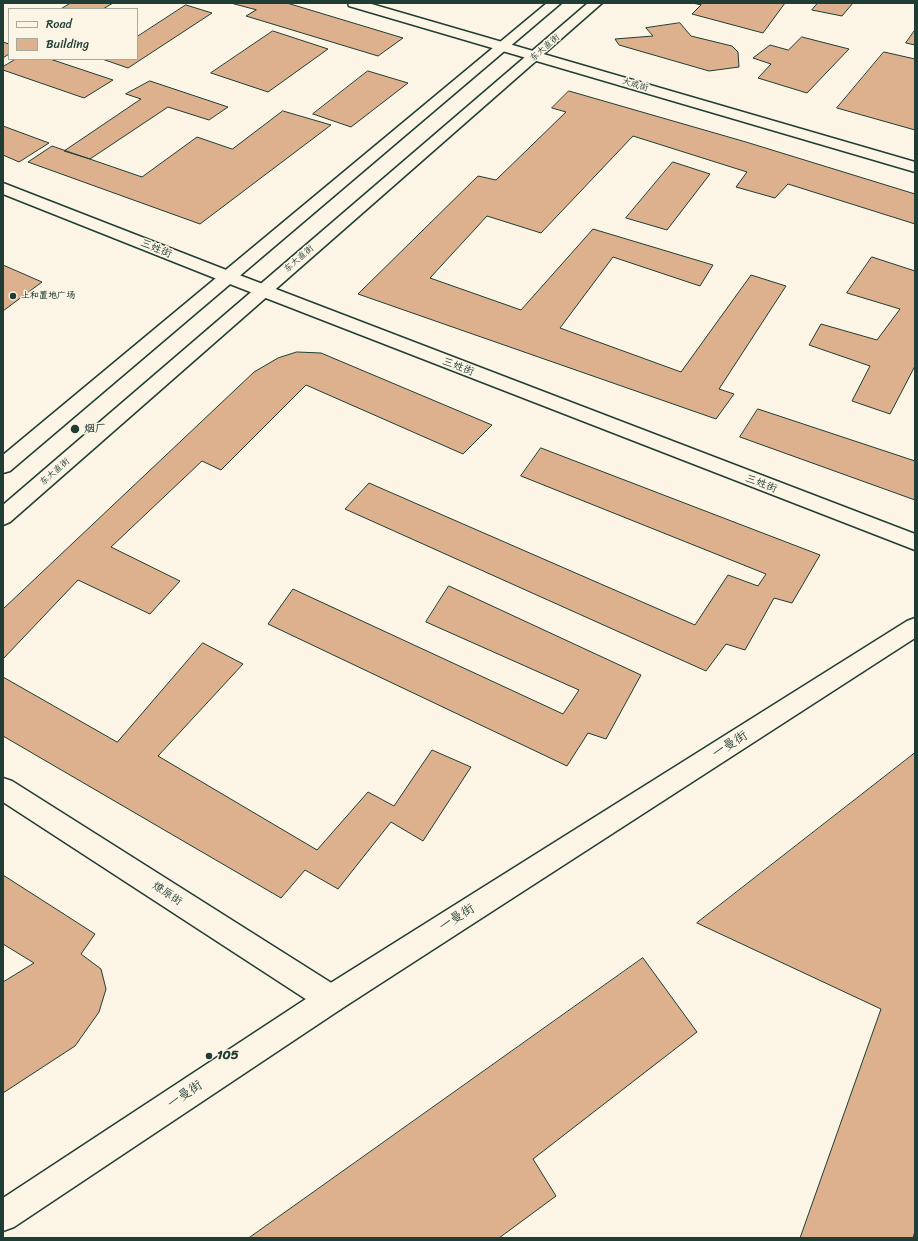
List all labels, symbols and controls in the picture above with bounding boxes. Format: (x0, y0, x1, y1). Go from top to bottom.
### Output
legend (8, 8, 138, 60)
text: Road (46, 13, 72, 35)
street label: 东大直街 (528, 32, 562, 64)
text: Building (46, 33, 89, 55)
street label: 大成街 (621, 76, 649, 94)
street label: 三姓街 (138, 237, 174, 261)
street label: 东大直街 (282, 243, 316, 275)
marker: 上和置地广场 (8, 291, 18, 301)
place label: 上和置地广场 (21, 291, 75, 301)
street label: 三姓街 (440, 355, 476, 379)
place label: 烟厂 (84, 422, 106, 436)
marker: 烟厂 (69, 423, 81, 435)
street label: 东大直街 (38, 456, 72, 488)
street label: 三姓街 (743, 472, 779, 496)
street label: 一曼街 (709, 728, 751, 762)
street label: 燎原街 (150, 879, 184, 909)
street label: 一曼街 (436, 901, 478, 935)
place label: 105 (217, 1048, 239, 1064)
marker: 105 (204, 1051, 214, 1061)
street label: 一曼街 (164, 1078, 206, 1112)

